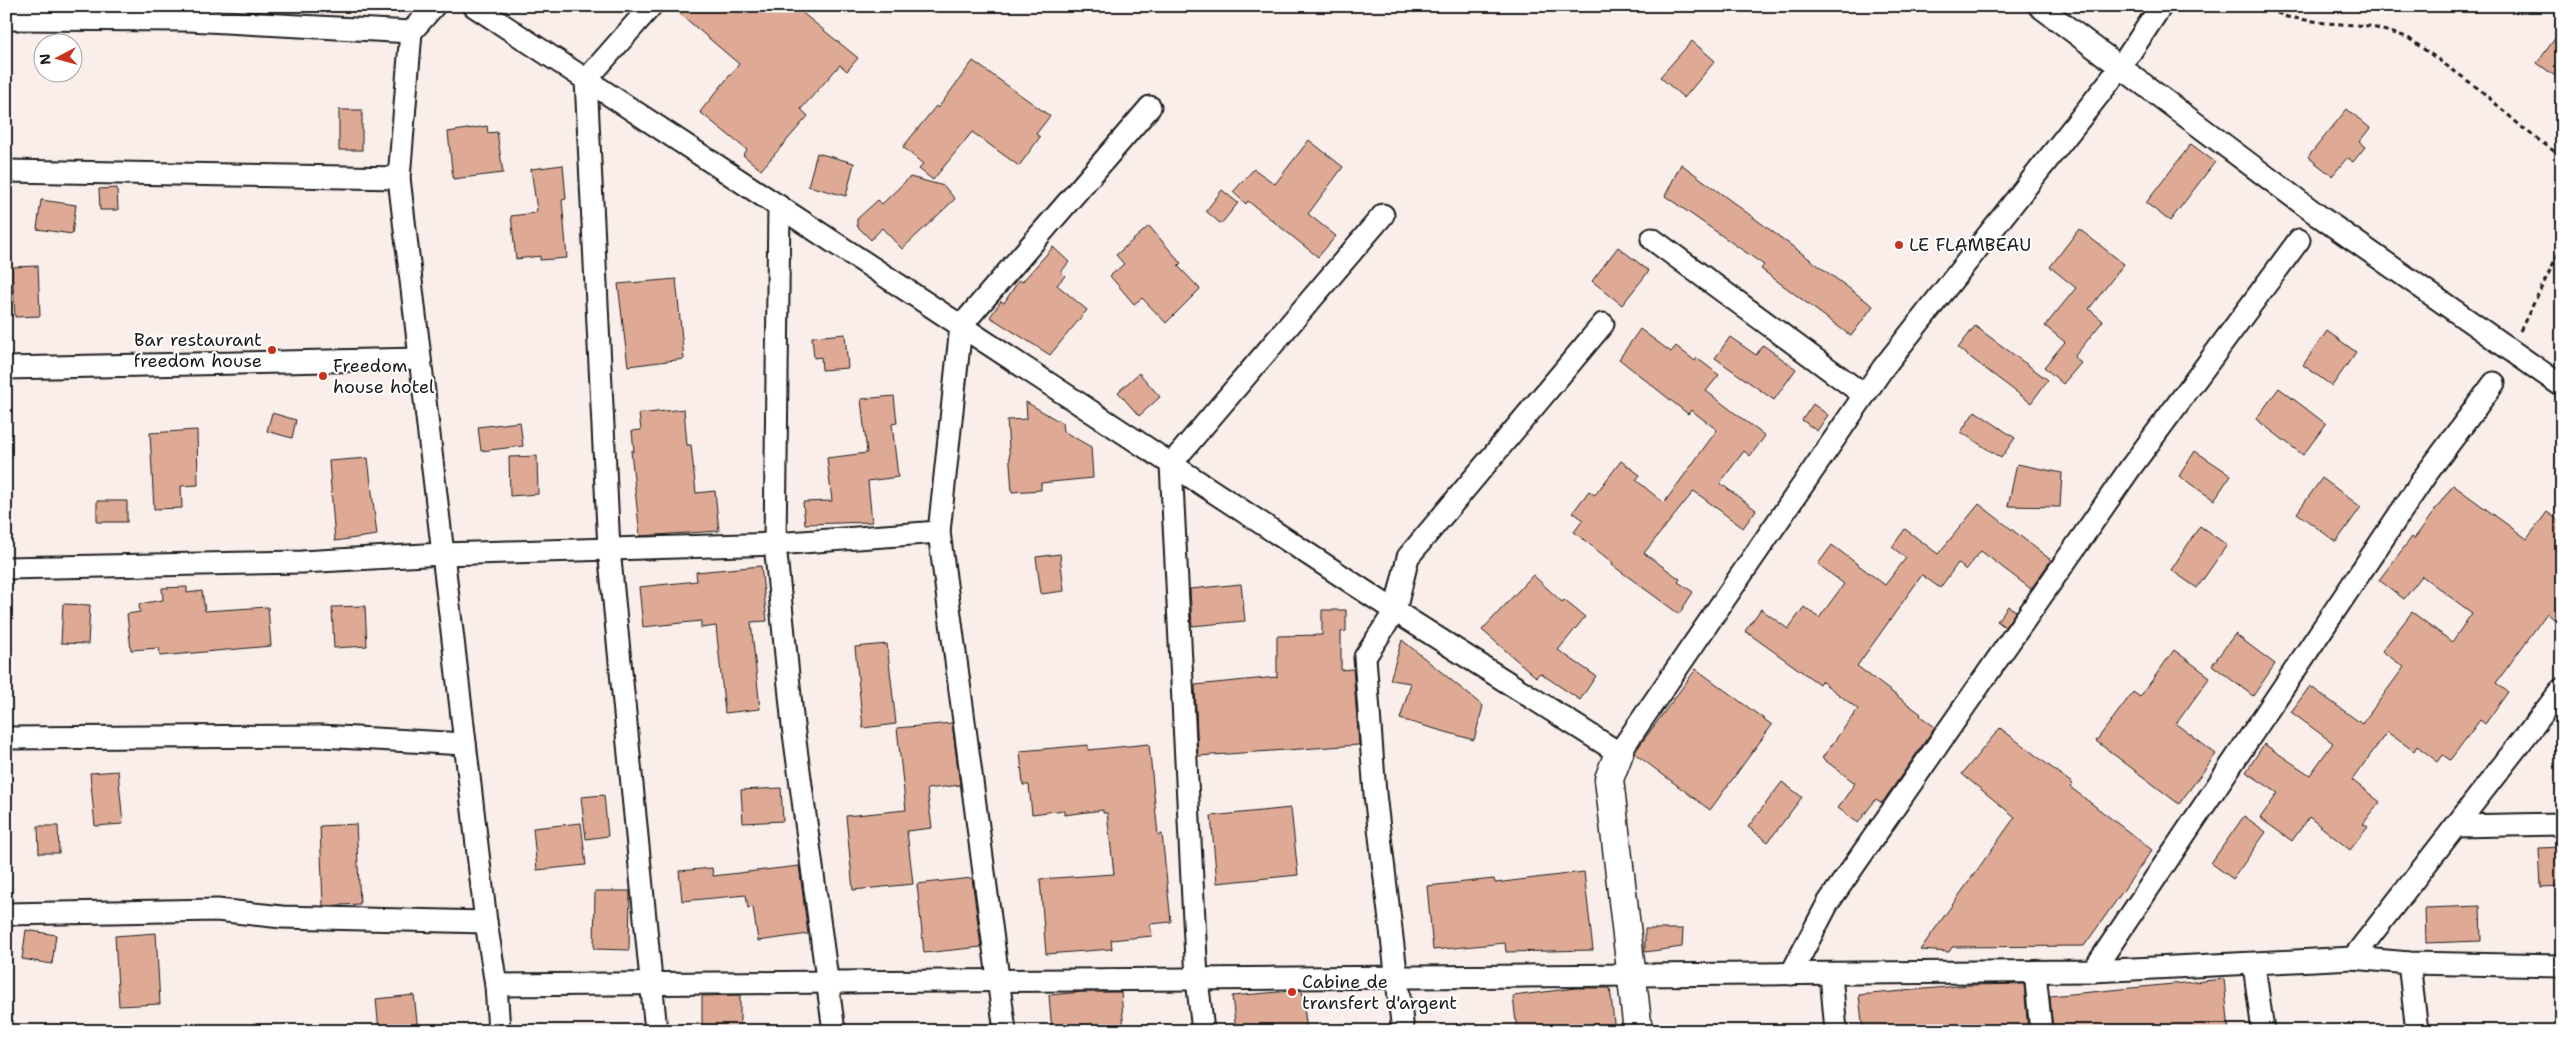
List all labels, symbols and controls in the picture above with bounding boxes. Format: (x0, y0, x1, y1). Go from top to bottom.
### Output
north arrow (32, 32, 82, 82)
text: N (36, 53, 55, 66)
place label: LE FLAMBEAU (1909, 233, 2031, 257)
marker: LE FLAMBEAU (1893, 239, 1905, 251)
place label: Bar restaurant freedom house (134, 328, 262, 373)
marker: Bar restaurant freedom house (266, 344, 278, 356)
place label: Freedom house hotel (333, 354, 435, 399)
marker: Freedom house hotel (317, 370, 329, 382)
place label: Cabine de transfert d'argent (1302, 970, 1457, 1015)
marker: Cabine de transfert d'argent (1286, 986, 1298, 998)

